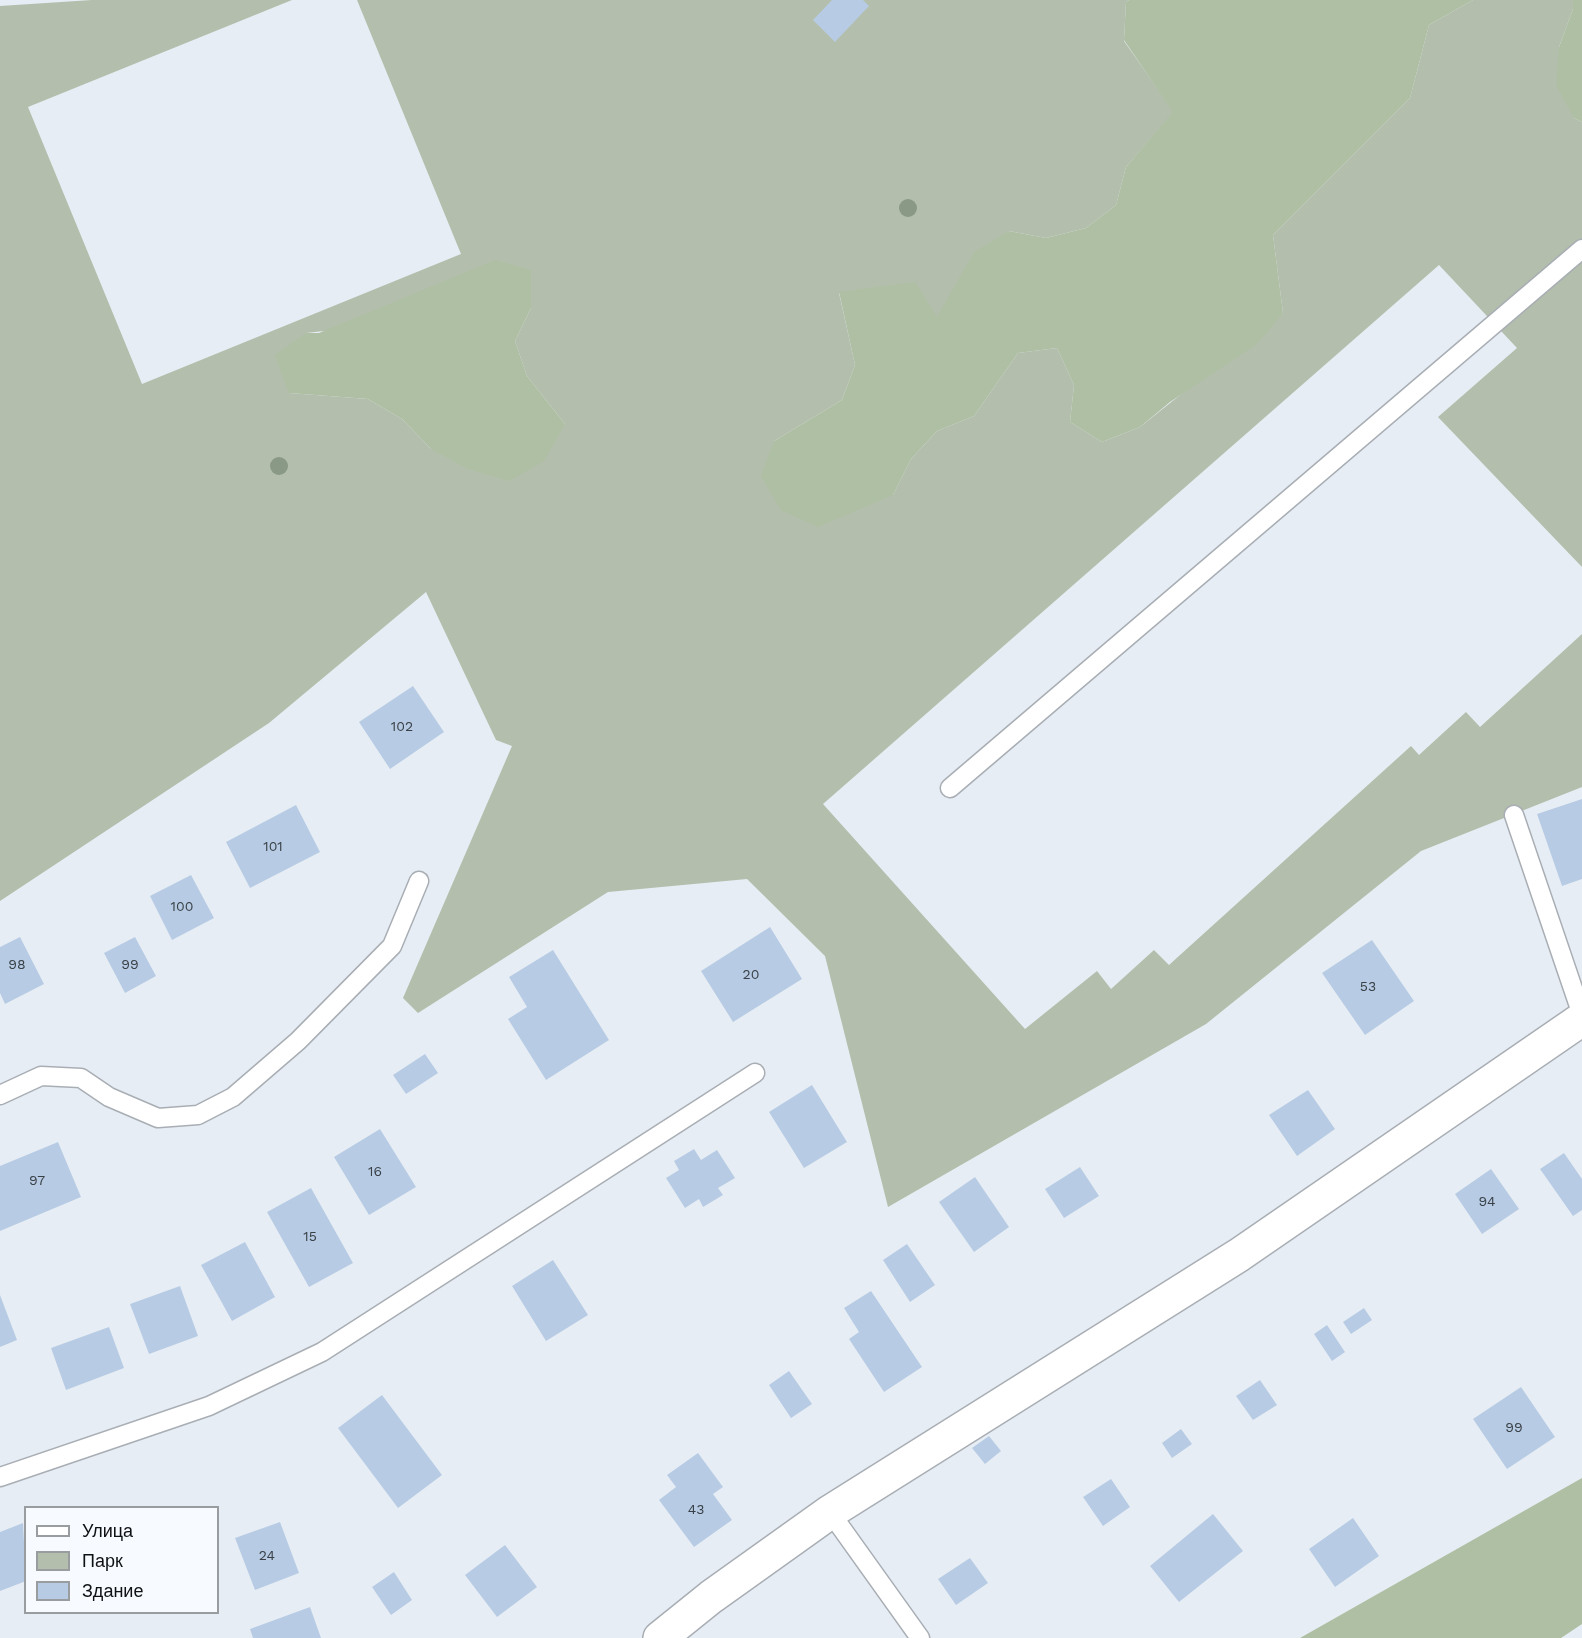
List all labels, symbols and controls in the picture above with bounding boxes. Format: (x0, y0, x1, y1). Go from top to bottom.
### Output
house number: 102 (391, 719, 413, 735)
house number: 101 (263, 839, 283, 855)
house number: 100 (171, 899, 193, 915)
house number: 98 (8, 957, 26, 973)
house number: 99 (121, 957, 139, 973)
house number: 20 (743, 967, 759, 983)
house number: 53 (1360, 979, 1376, 995)
house number: 16 (368, 1164, 382, 1180)
house number: 97 (29, 1173, 45, 1189)
house number: 94 (1478, 1194, 1496, 1210)
house number: 15 (303, 1229, 317, 1245)
house number: 99 (1505, 1420, 1523, 1436)
house number: 43 (688, 1502, 704, 1518)
legend (24, 1506, 219, 1614)
text: Улица (82, 1520, 133, 1541)
house number: 24 (259, 1548, 275, 1564)
text: Парк (82, 1550, 123, 1571)
text: Здание (82, 1580, 143, 1601)

